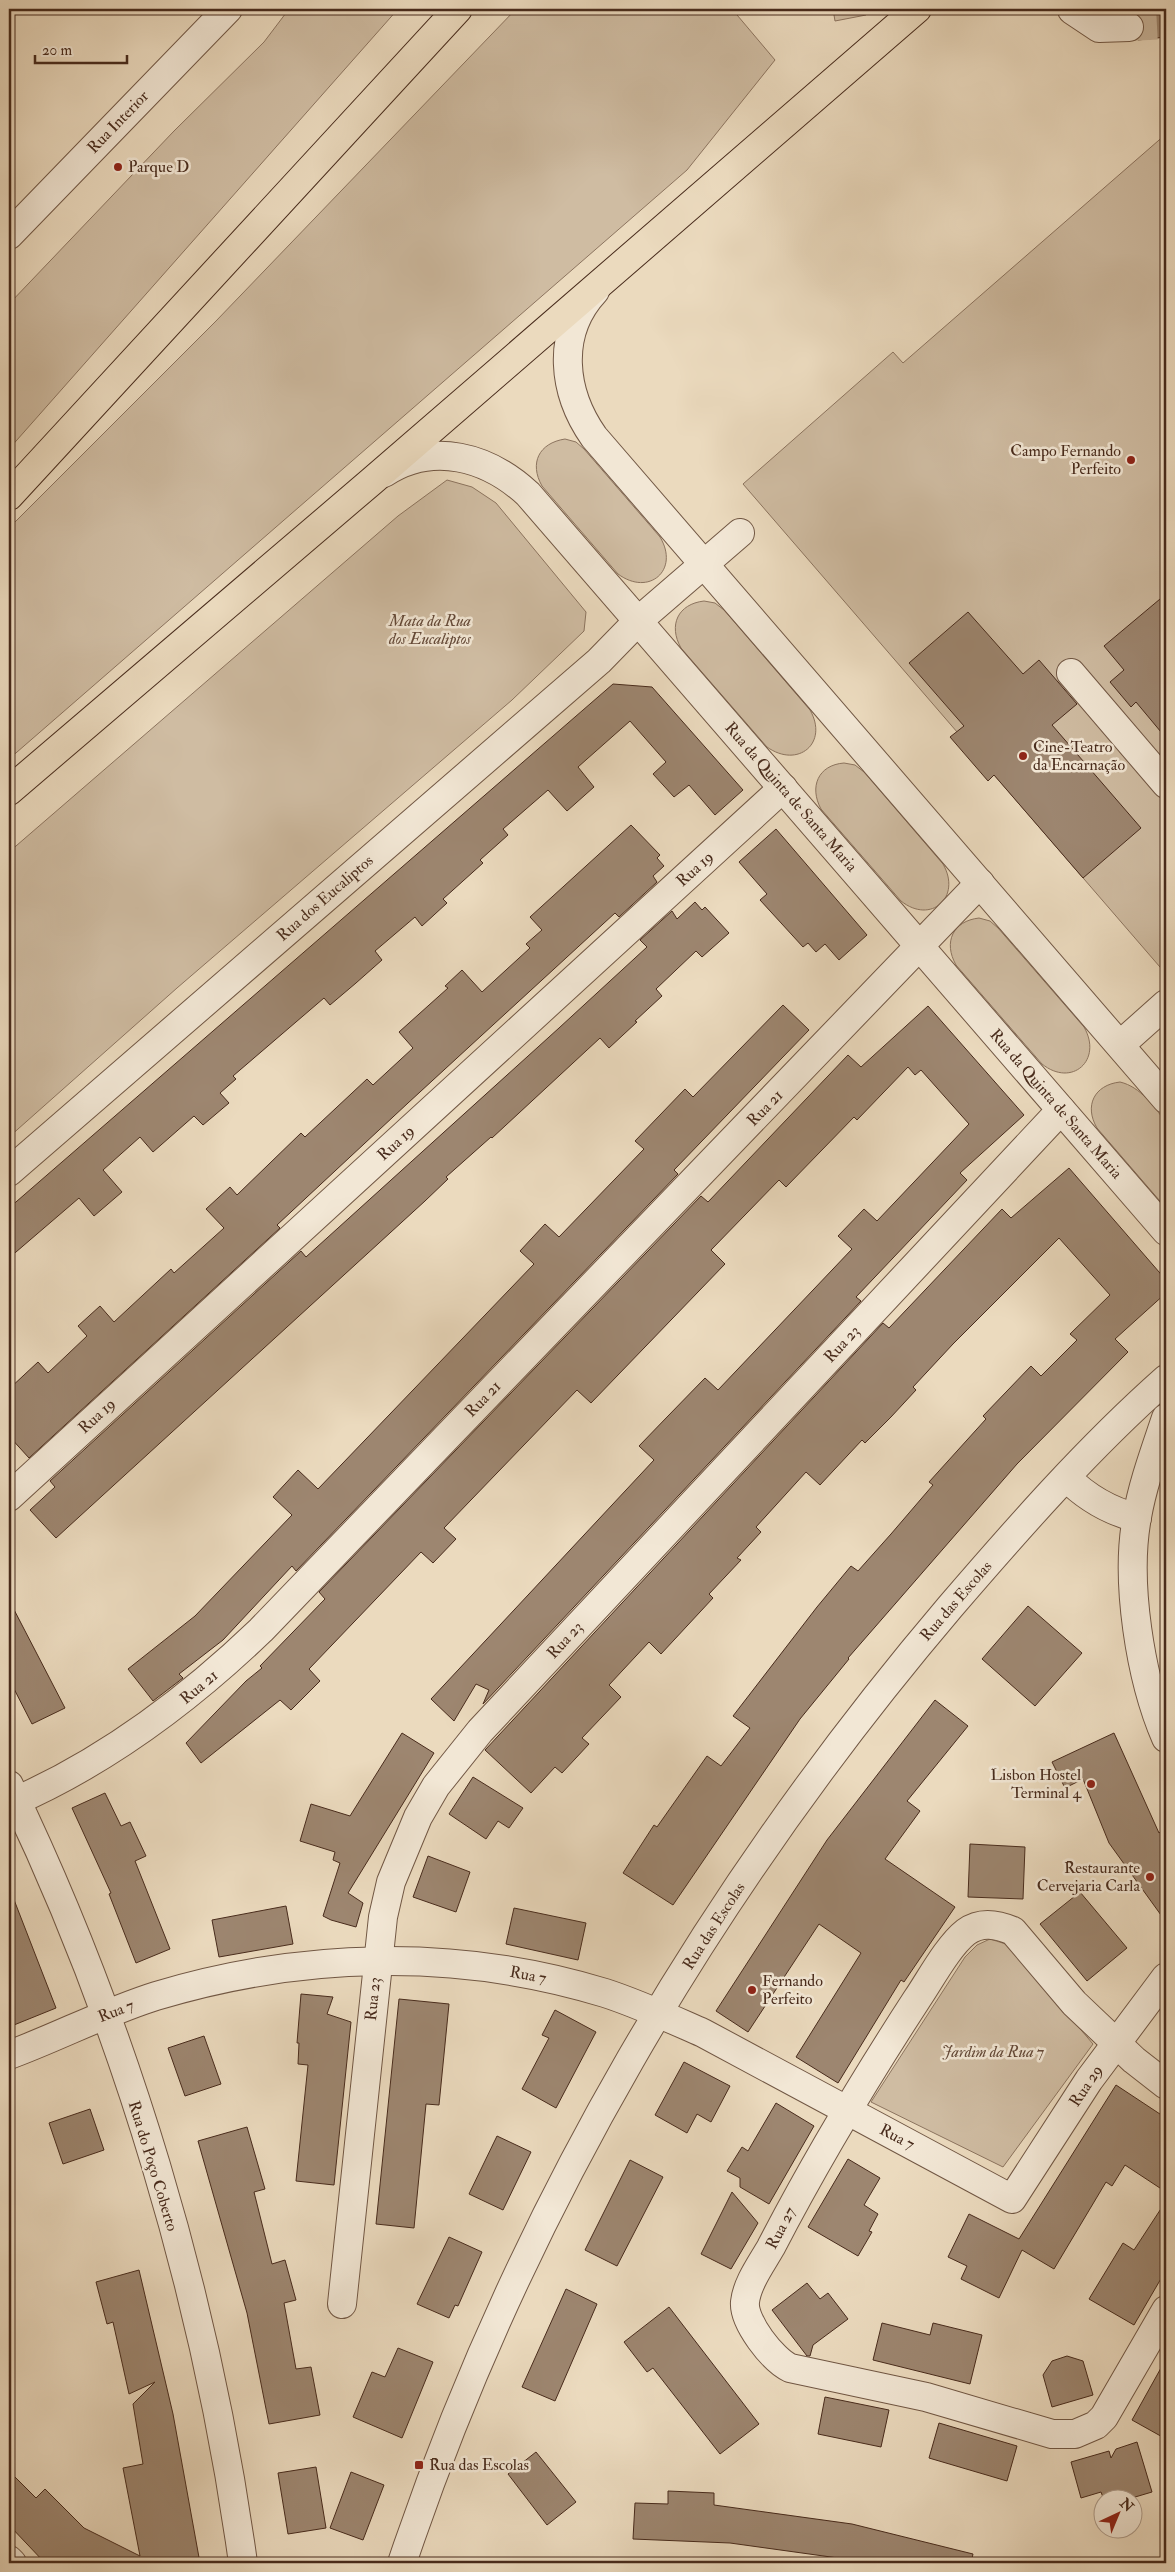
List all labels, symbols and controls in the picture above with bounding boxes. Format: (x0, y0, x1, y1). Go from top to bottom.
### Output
scale bar (35, 32, 128, 64)
text: 20 m (42, 41, 72, 60)
street label: Rua Interior (83, 86, 153, 158)
place label: Parque D (128, 157, 189, 177)
marker: Parque D (112, 161, 124, 173)
place label: Campo Fernando Perfeito (1010, 441, 1121, 479)
marker: Campo Fernando Perfeito (1125, 454, 1137, 466)
park label: Mata da Rua dos Eucaliptos (388, 611, 472, 649)
street label: Rua da Quinta de Santa Maria (720, 718, 862, 876)
place label: Cine-Teatro da Encarnação (1033, 737, 1125, 775)
marker: Cine-Teatro da Encarnação (1017, 750, 1029, 762)
street label: Rua 19 (672, 847, 718, 891)
street label: Rua dos Eucaliptos (273, 851, 378, 946)
street label: Rua da Quinta de Santa Maria (985, 1025, 1127, 1183)
street label: Rua 21 (743, 1085, 787, 1131)
street label: Rua 19 (373, 1121, 419, 1165)
street label: Rua 23 (820, 1321, 864, 1367)
street label: Rua 21 (461, 1376, 505, 1422)
street label: Rua 19 (74, 1394, 120, 1438)
street label: Rua das Escolas (916, 1557, 996, 1645)
street label: Rua 23 (543, 1617, 587, 1663)
street label: Rua 21 (176, 1665, 222, 1709)
place label: Lisbon Hostel Terminal 4 (990, 1765, 1082, 1803)
marker: Lisbon Hostel Terminal 4 (1085, 1778, 1097, 1790)
place label: Restaurante Cervejaria Carla (1037, 1858, 1140, 1896)
marker: Restaurante Cervejaria Carla (1144, 1871, 1156, 1883)
street label: Rua das Escolas (678, 1879, 750, 1973)
street label: Rua 7 (508, 1962, 549, 1988)
place label: Fernando Perfeito (762, 1971, 823, 2009)
street label: Rua 23 (361, 1976, 385, 2022)
marker: Fernando Perfeito (746, 1984, 758, 1996)
street label: Rua 7 (95, 1995, 137, 2027)
park label: Jardim da Rua 7 (942, 2042, 1044, 2062)
street label: Rua 29 (1065, 2061, 1107, 2111)
street label: Rua do Poço Coberto (124, 2098, 182, 2234)
street label: Rua 7 (876, 2120, 919, 2155)
street label: Rua 27 (762, 2203, 801, 2253)
place label: Rua das Escolas (429, 2455, 529, 2475)
marker: Rua das Escolas (413, 2459, 425, 2471)
north arrow (1092, 2490, 1142, 2540)
text: N (1116, 2494, 1137, 2516)

